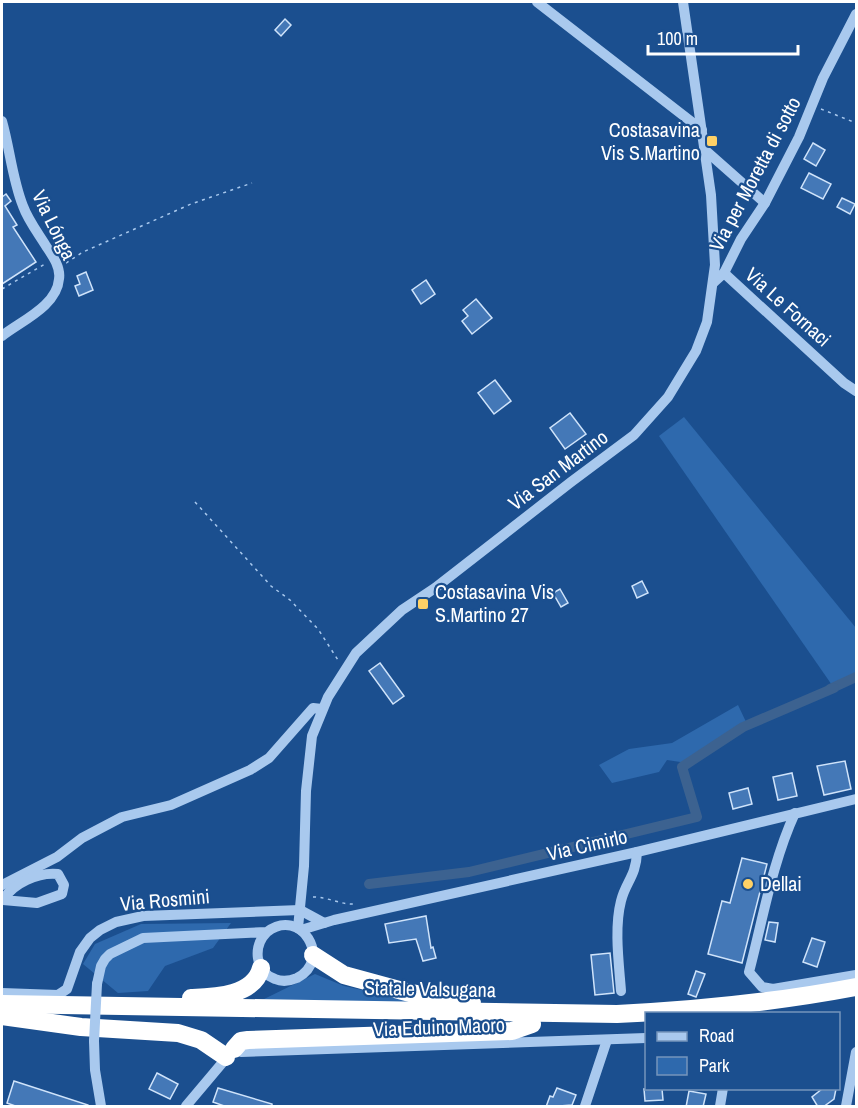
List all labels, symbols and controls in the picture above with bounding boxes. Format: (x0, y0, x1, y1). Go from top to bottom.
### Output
scale bar (648, 18, 798, 56)
text: 100 m (657, 26, 698, 51)
street label: Via per Moretta di sotto (702, 92, 807, 256)
place label: Costasavina Vis S.Martino (601, 116, 700, 166)
marker: Costasavina Vis S.Martino (705, 134, 719, 148)
street label: Via Lónga (26, 185, 83, 264)
street label: Via Le Fornaci (740, 261, 837, 352)
street label: Via San Martino (502, 423, 613, 516)
place label: Costasavina Vis S.Martino 27 (435, 578, 554, 628)
marker: Costasavina Vis S.Martino 27 (416, 597, 430, 611)
street label: Via Cimirlo (544, 822, 630, 867)
place label: Dellai (760, 870, 802, 897)
marker: Dellai (741, 877, 755, 891)
street label: Via Rosmini (119, 882, 211, 917)
street label: Statale Valsugana (364, 974, 496, 1003)
street label: Via Eduino Maoro (373, 1011, 505, 1042)
legend (645, 1012, 840, 1090)
text: Road (699, 1023, 734, 1048)
text: Park (699, 1053, 730, 1078)

